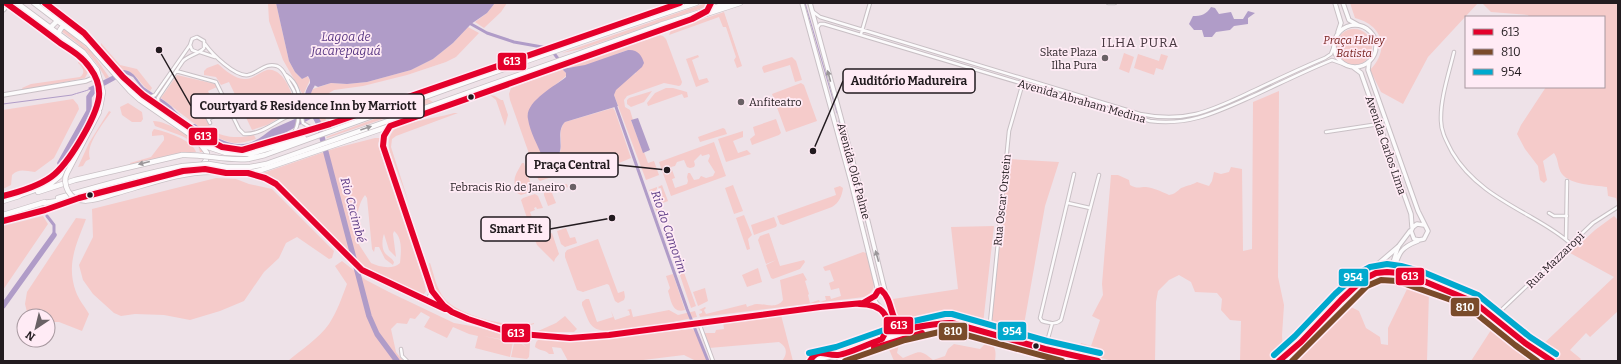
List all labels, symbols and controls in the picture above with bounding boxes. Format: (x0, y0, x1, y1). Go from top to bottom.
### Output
legend (1465, 16, 1605, 88)
text: 613 (1501, 25, 1520, 39)
water label: Lagoa de Jacarepaguá (310, 30, 381, 58)
park label: Praça Helley Batista (1323, 34, 1386, 60)
district label: ILHA PURA (1101, 35, 1179, 50)
text: 810 (1501, 45, 1521, 59)
place label: Skate Plaza Ilha Pura (1040, 46, 1097, 72)
line badge: 613 (497, 52, 527, 71)
marker: Skate Plaza Ilha Pura (1100, 53, 1110, 63)
text: 613 (503, 55, 521, 68)
text: 954 (1501, 65, 1521, 79)
callout: Auditório Madureira (843, 69, 975, 93)
one-way arrow (826, 70, 832, 82)
text: Auditório Madureira (851, 74, 968, 88)
street label: Avenida Abraham Medina (1017, 77, 1147, 126)
unlabelled marker (466, 92, 476, 102)
callout: Courtyard & Residence Inn by Marriott (191, 94, 424, 118)
street label: Avenida Carlos Lima (1362, 94, 1409, 196)
place label: Anfiteatro (749, 96, 802, 109)
marker: Anfiteatro (736, 97, 746, 107)
text: Courtyard & Residence Inn by Marriott (200, 99, 417, 113)
street label: Avenida Olof Palme (834, 121, 873, 221)
one-way arrow (360, 125, 372, 131)
line badge: 613 (188, 127, 218, 146)
text: 613 (194, 130, 212, 143)
callout: Praça Central (526, 153, 618, 177)
street label: Rua Oscar Orstein (991, 154, 1014, 247)
text: Praça Central (534, 158, 610, 172)
one-way arrow (137, 161, 150, 167)
water label: Rio Cacimbé (338, 176, 368, 244)
place label: Febracis Rio de Janeiro (450, 181, 565, 194)
marker: Febracis Rio de Janeiro (568, 182, 578, 192)
water label: Rio do Camorim (648, 189, 690, 275)
unlabelled marker (85, 190, 95, 200)
callout: Smart Fit (481, 217, 550, 241)
text: Smart Fit (490, 222, 543, 236)
street label: Rua Mazzaropi (1524, 229, 1587, 291)
one-way arrow (874, 249, 880, 261)
line badge: 613 (1395, 267, 1425, 286)
line badge: 954 (1338, 268, 1369, 287)
text: 613 (1401, 270, 1419, 283)
text: 954 (1343, 271, 1363, 284)
line badge: 810 (1450, 297, 1480, 317)
text: 810 (1456, 301, 1474, 314)
north arrow (16, 308, 56, 348)
line badge: 613 (883, 316, 914, 335)
text: 613 (890, 319, 908, 332)
line badge: 954 (997, 321, 1027, 341)
line badge: 810 (938, 322, 968, 341)
line badge: 613 (501, 323, 531, 343)
text: 810 (944, 325, 962, 338)
text: 954 (1002, 325, 1022, 338)
text: 613 (507, 327, 525, 340)
text: N (23, 328, 38, 344)
unlabelled marker (1031, 341, 1041, 351)

